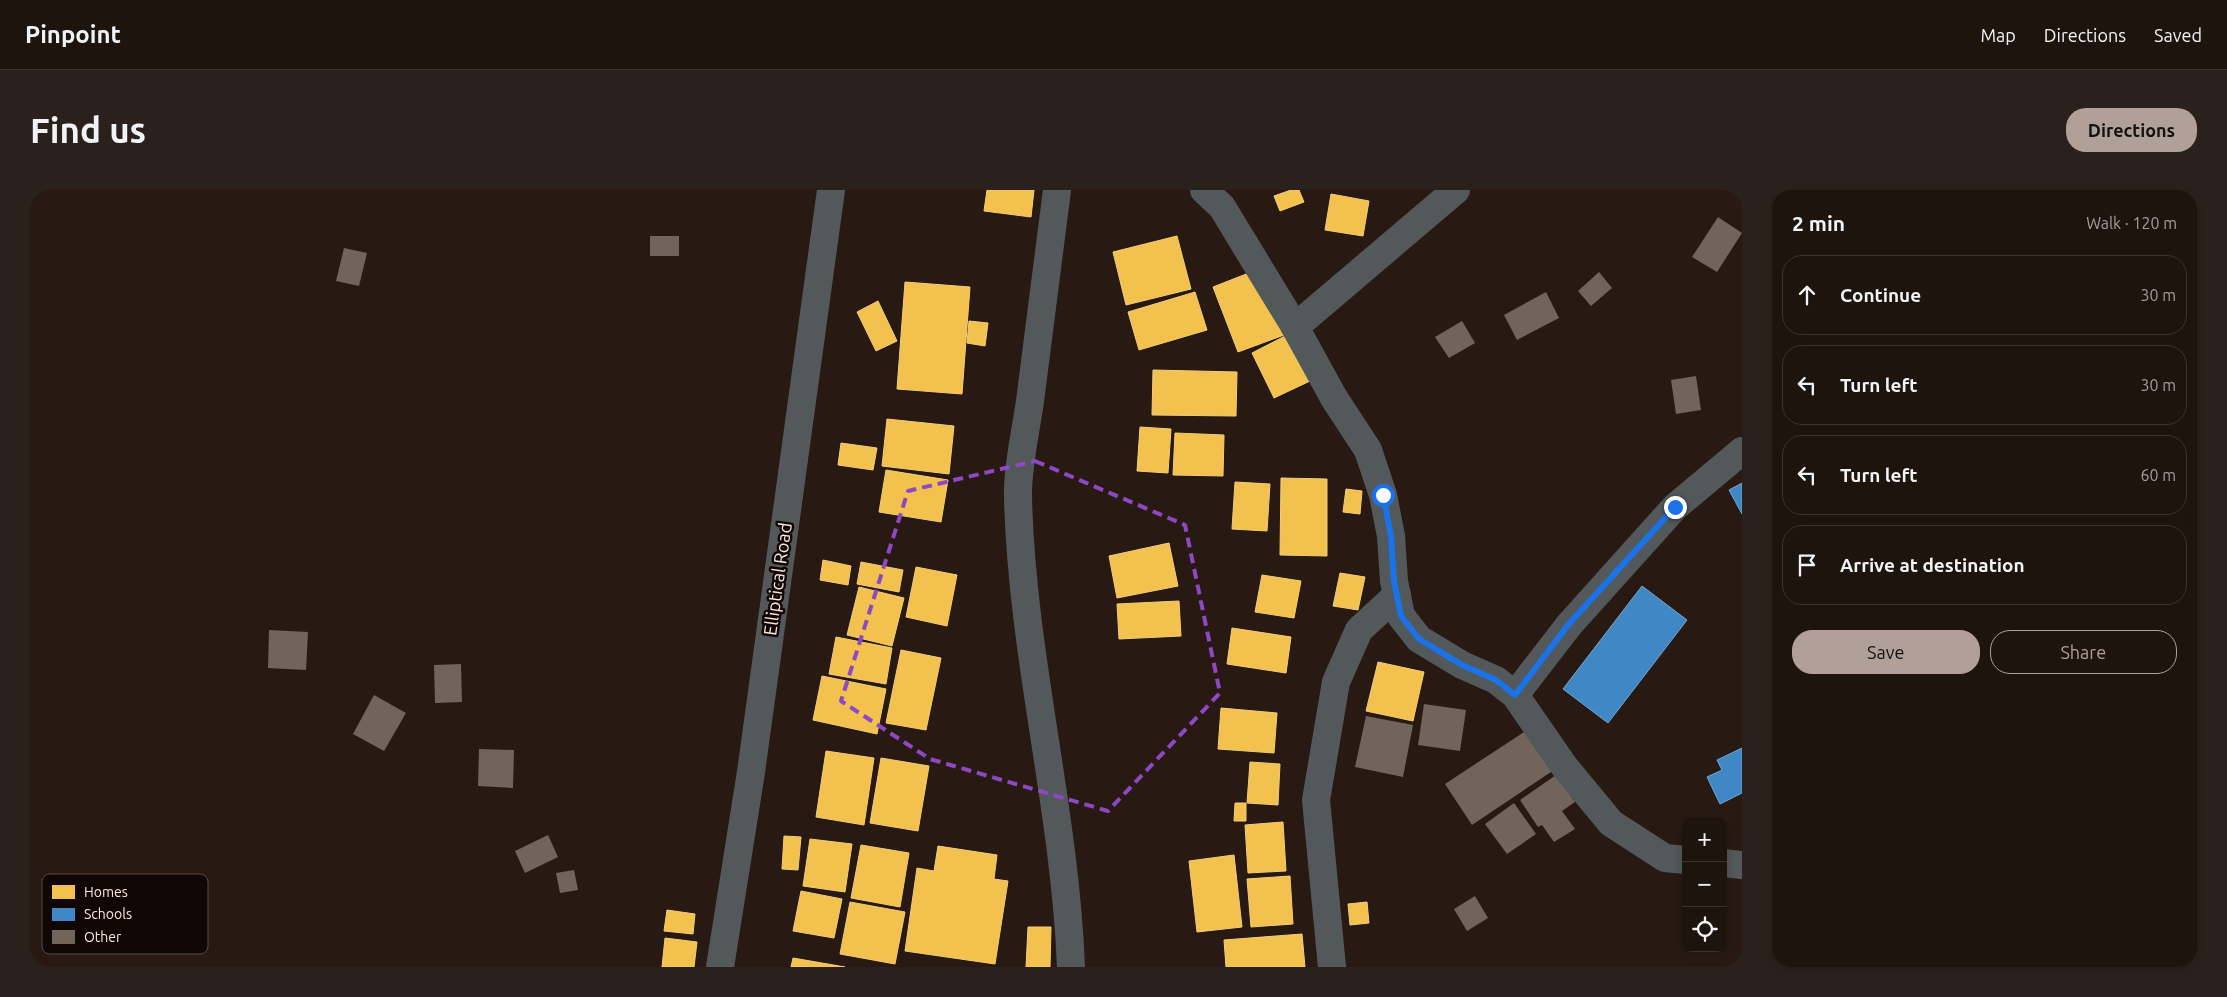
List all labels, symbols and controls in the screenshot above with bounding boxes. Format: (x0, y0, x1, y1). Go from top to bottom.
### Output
text: Pinpoint (25, 21, 121, 48)
text: Map (1980, 25, 2016, 45)
text: Directions (2044, 25, 2126, 45)
text: Saved (2154, 25, 2202, 45)
button: Directions (2066, 108, 2197, 152)
text: Find us (30, 110, 146, 150)
text: 2 min (1792, 211, 1845, 235)
text: Walk · 120 m (2086, 214, 2177, 232)
icon: ahead (1793, 281, 1821, 309)
text: Continue (1840, 284, 1921, 306)
text: 30 m (2140, 286, 2176, 304)
icon: left (1793, 371, 1821, 399)
text: Turn left (1840, 374, 1918, 396)
text: 30 m (2140, 376, 2176, 394)
icon: left (1793, 461, 1821, 489)
text: Turn left (1840, 464, 1918, 486)
text: 60 m (2140, 466, 2176, 484)
route start (1372, 484, 1395, 507)
route end (1664, 496, 1687, 519)
street label: Elliptical Road (759, 521, 795, 637)
icon: arrive (1793, 551, 1821, 579)
text: Arrive at destination (1840, 554, 2025, 576)
button: Save (1792, 630, 1980, 674)
button: Share (1990, 630, 2177, 674)
map controls (1682, 817, 1727, 952)
button: + (1682, 817, 1727, 862)
button: − (1682, 862, 1727, 907)
legend (42, 874, 208, 954)
text: Homes (84, 884, 128, 900)
text: Schools (84, 906, 132, 922)
button: locate (1682, 907, 1727, 952)
text: Other (84, 929, 122, 945)

